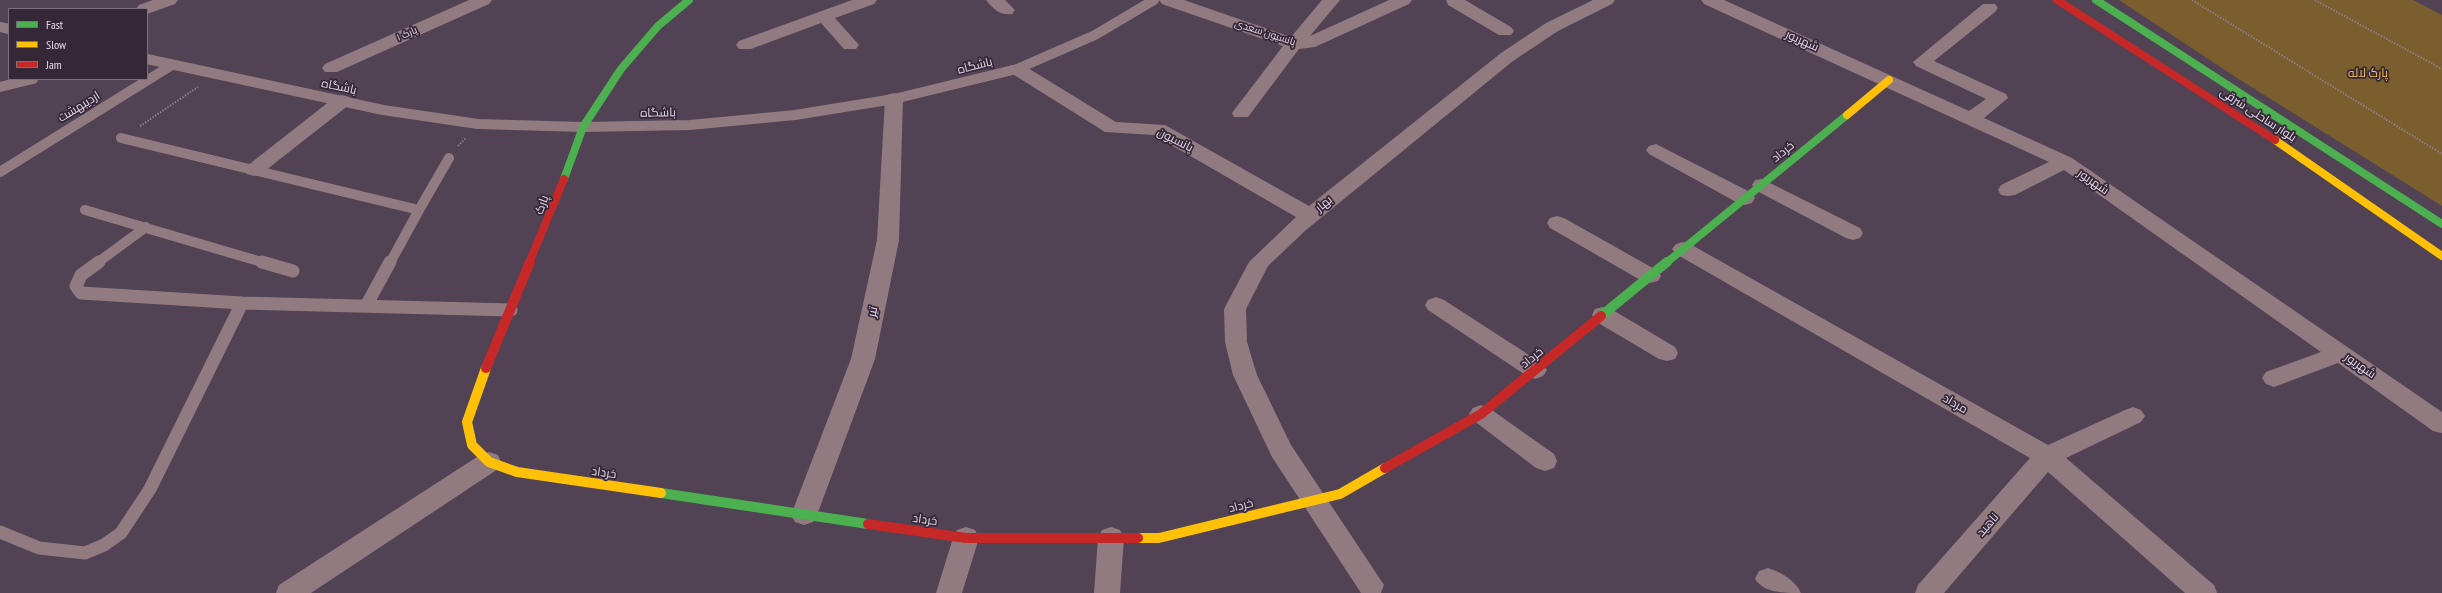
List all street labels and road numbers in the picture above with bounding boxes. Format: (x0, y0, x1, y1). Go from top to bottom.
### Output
street label: پانسیون سعدی (1233, 18, 1297, 48)
street label: پارک ۱ (395, 24, 419, 44)
street label: شهریور (1783, 27, 1821, 55)
street label: باشگاه (956, 55, 994, 77)
street label: باشگاه (320, 76, 358, 98)
street label: بلوار ساحلی شرقی (2217, 85, 2299, 145)
street label: اردیبهشت (55, 88, 103, 126)
street label: باشگاه (640, 105, 676, 121)
street label: پانسیون (1154, 125, 1196, 155)
street label: خرداد (1769, 139, 1797, 165)
street label: شهریور (2075, 166, 2111, 198)
street label: پارک (532, 193, 552, 217)
street label: بهار (1313, 193, 1335, 215)
street label: تیر (865, 305, 881, 319)
street label: خرداد (1518, 345, 1546, 371)
street label: شهریور (2342, 350, 2378, 382)
street label: مرداد (1940, 391, 1970, 417)
street label: خرداد (591, 464, 617, 482)
street label: خرداد (1227, 496, 1255, 516)
street label: ناهید (1974, 510, 2002, 540)
street label: خرداد (912, 511, 938, 529)

